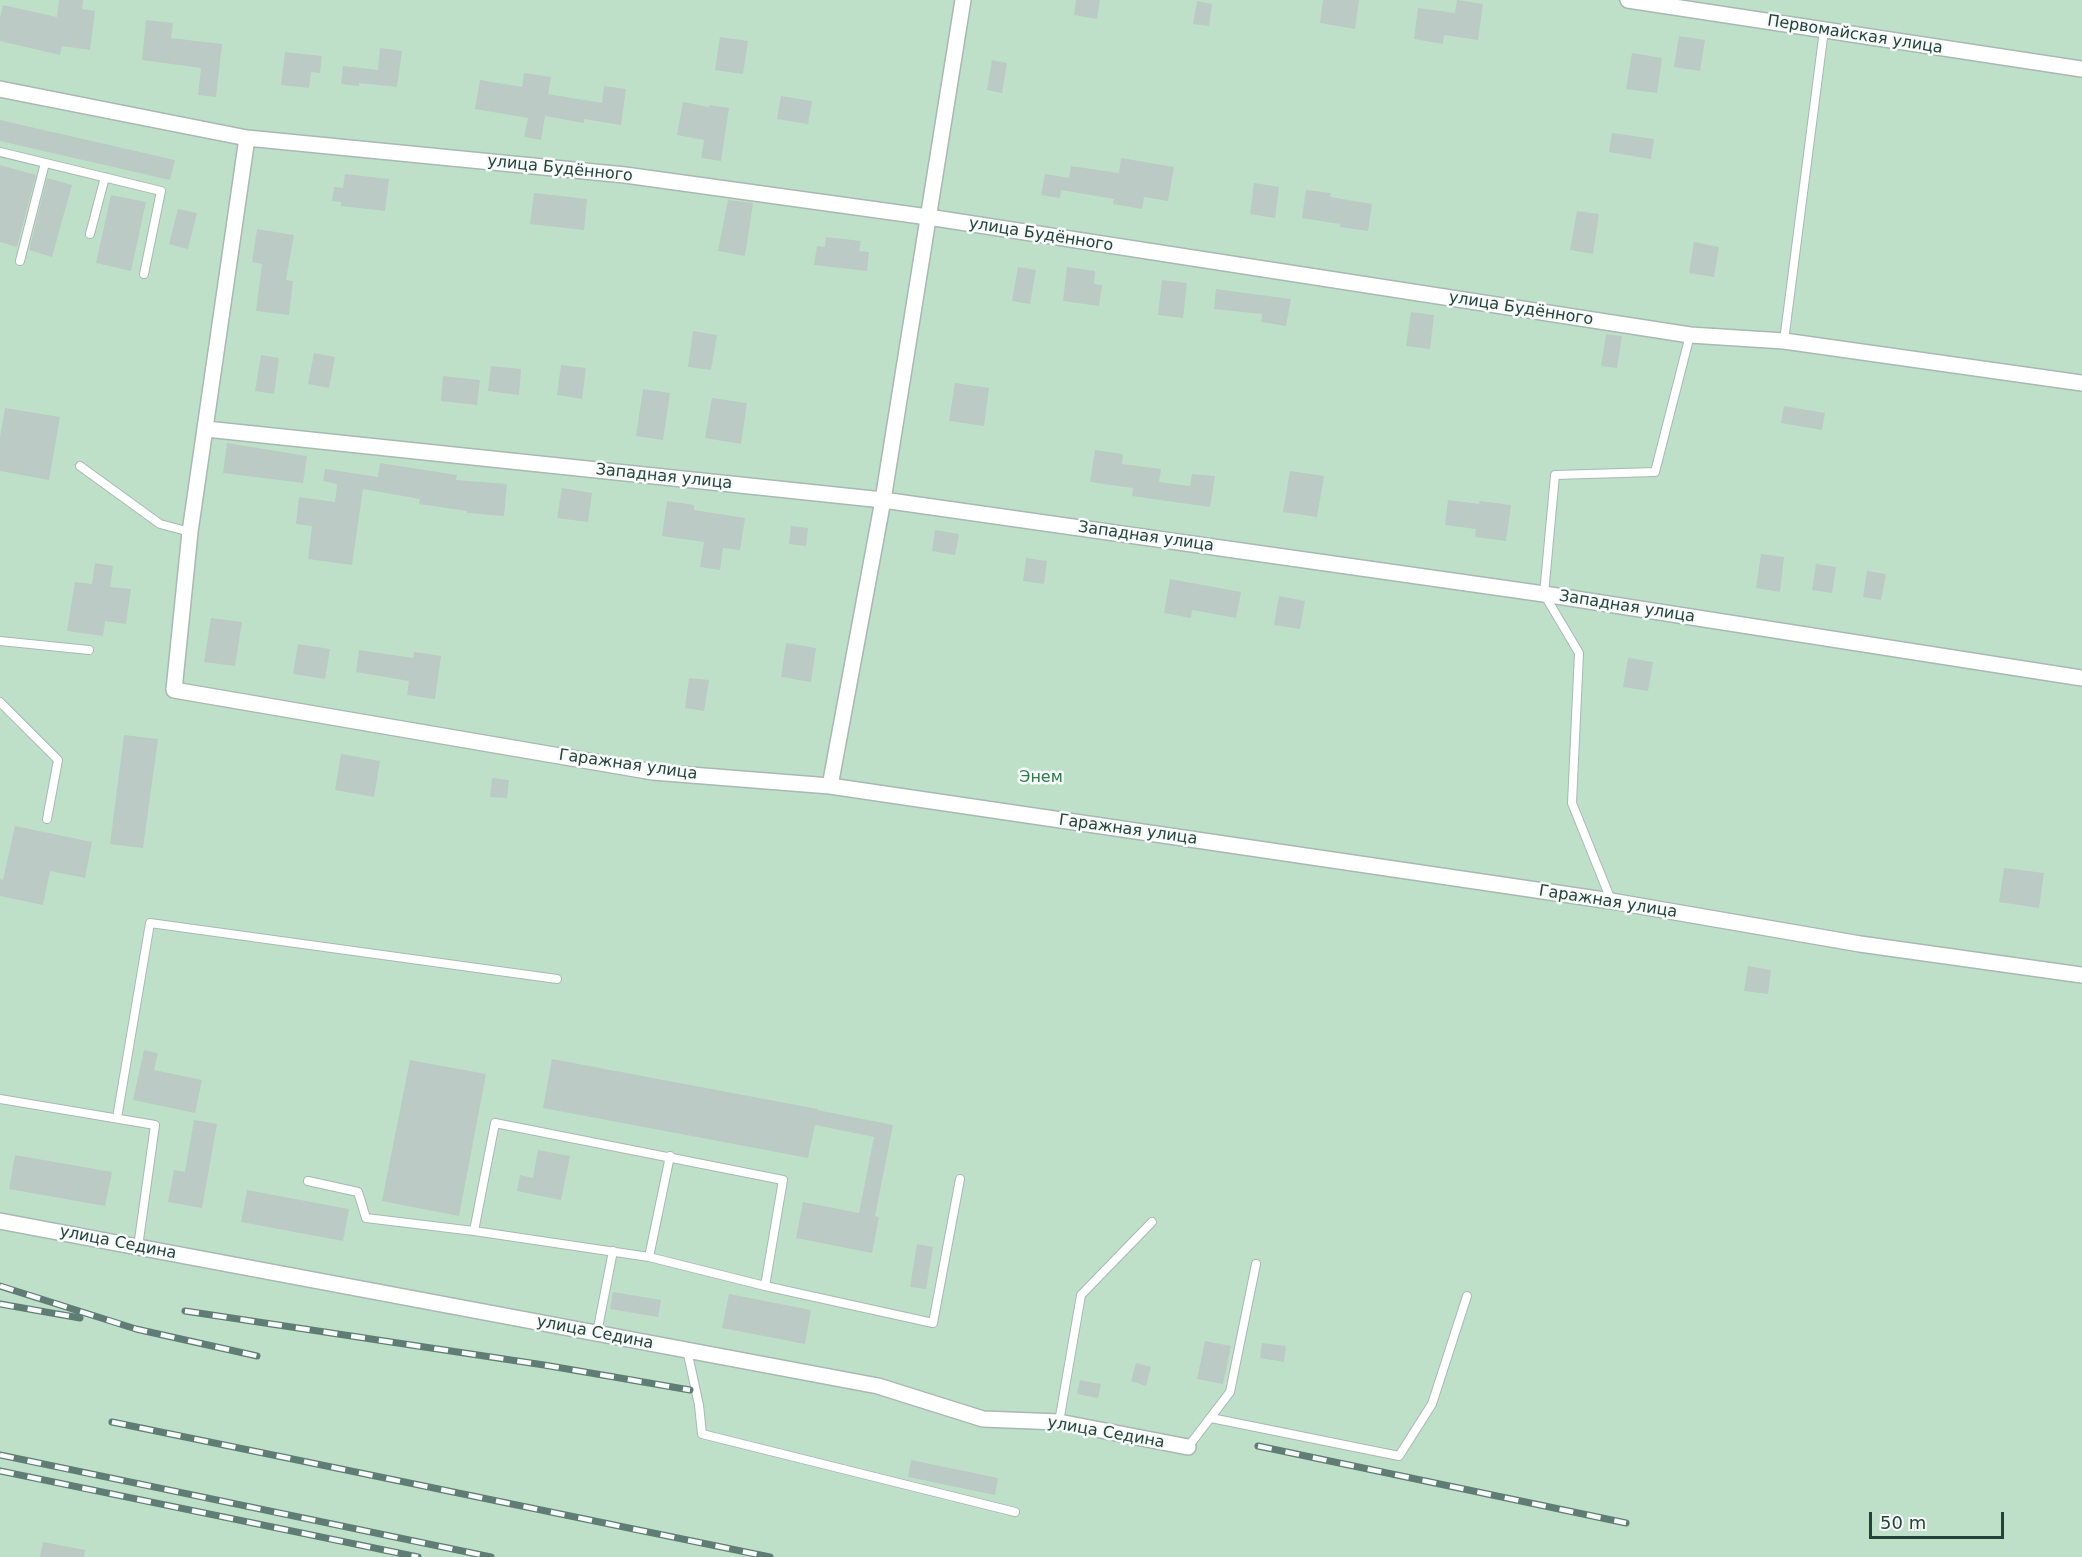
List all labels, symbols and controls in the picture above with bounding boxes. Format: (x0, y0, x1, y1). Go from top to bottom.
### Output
street label: Первомайская улица (1766, 12, 1944, 58)
street label: улица Будённого (486, 152, 634, 186)
street label: улица Будённого (967, 214, 1115, 256)
street label: улица Будённого (1447, 288, 1595, 330)
street label: Западная улица (595, 460, 733, 494)
street label: Западная улица (1077, 518, 1215, 556)
street label: Западная улица (1558, 587, 1696, 627)
street label: Гаражная улица (557, 746, 699, 784)
park label: Энем (1019, 768, 1063, 788)
street label: Гаражная улица (1057, 811, 1199, 849)
street label: Гаражная улица (1538, 882, 1678, 922)
street label: улица Седина (58, 1222, 178, 1264)
street label: улица Седина (535, 1312, 655, 1354)
street label: улица Седина (1046, 1413, 1166, 1453)
scale bar (1872, 1500, 2007, 1538)
text: 50 m (1880, 1512, 1926, 1533)

